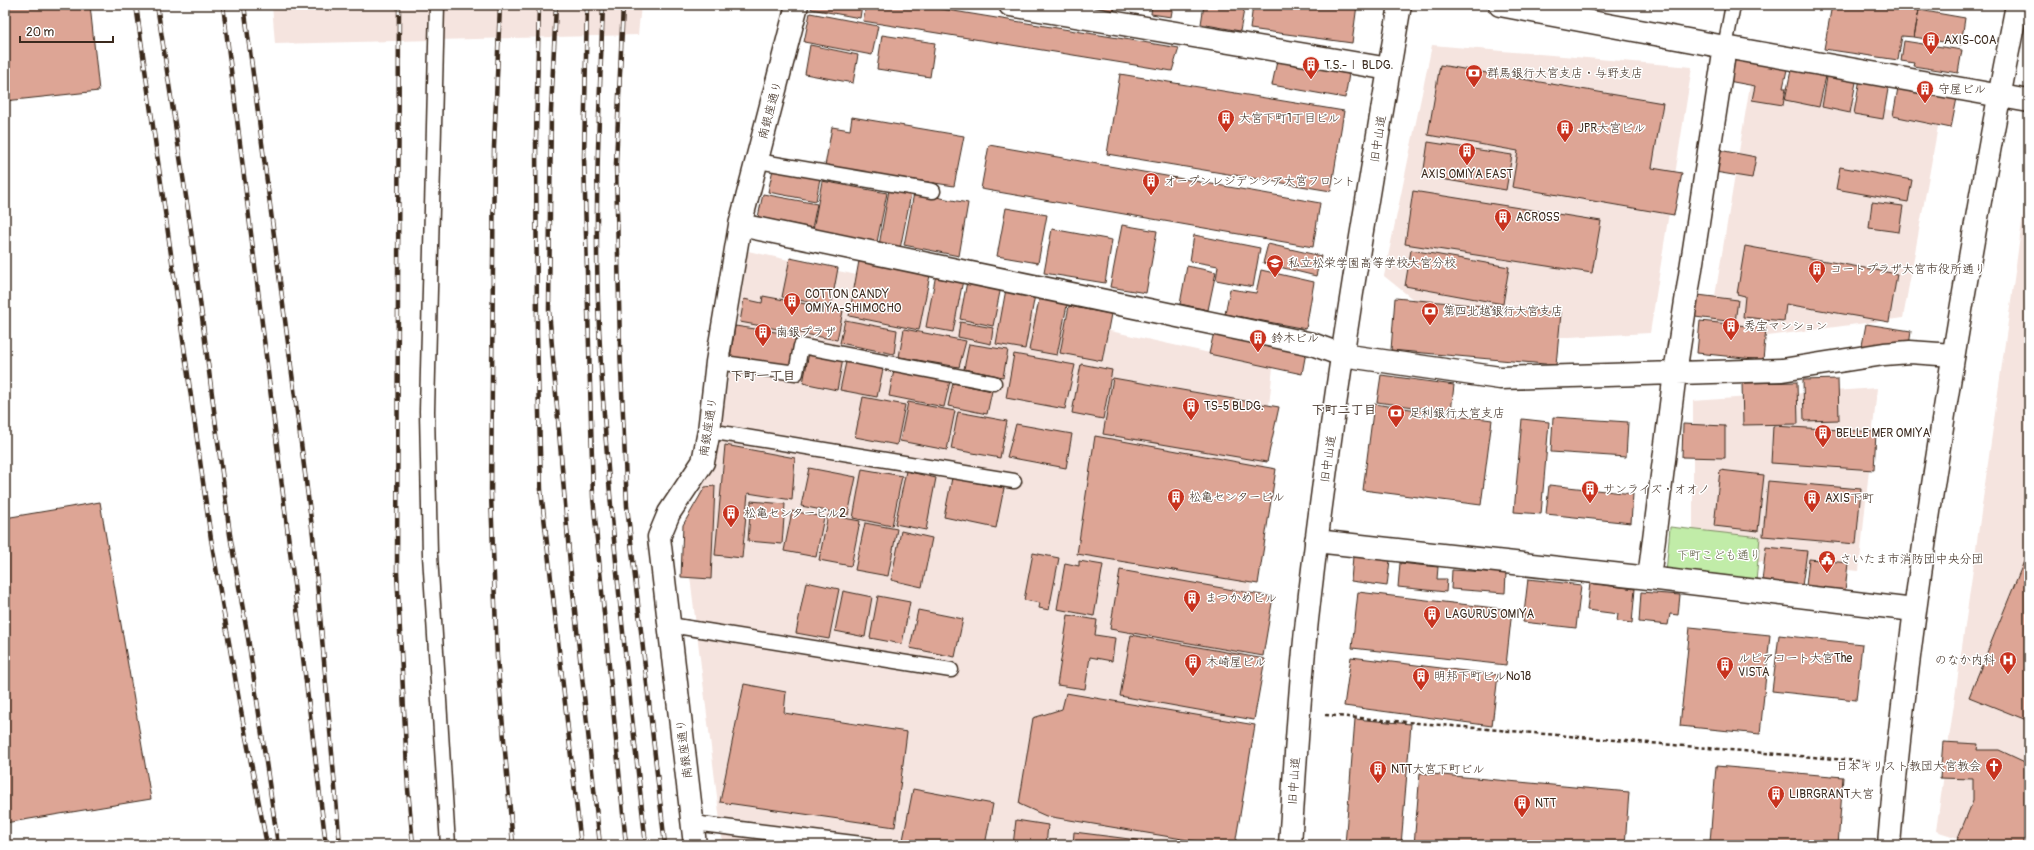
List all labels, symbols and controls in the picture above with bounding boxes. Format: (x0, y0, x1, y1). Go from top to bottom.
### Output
scale bar (20, 18, 113, 44)
text: 20 m (26, 25, 55, 40)
building icon: AXIS-COA (1921, 30, 1941, 55)
place label: AXIS-COA (1944, 33, 1997, 48)
building icon: T.S.-Ⅰ BLDG. (1301, 55, 1321, 80)
place label: T.S.-Ⅰ BLDG. (1324, 58, 1393, 73)
bank icon: 群馬銀行大宮支店・与野支店 (1464, 63, 1484, 88)
place label: 群馬銀行大宮支店・与野支店 (1487, 66, 1643, 81)
street label: 南銀座通り (755, 79, 785, 141)
building icon: 守屋ビル (1915, 79, 1935, 104)
place label: 守屋ビル (1938, 82, 1986, 97)
building icon: 大宮下町1丁目ビル (1216, 108, 1236, 133)
place label: 大宮下町1丁目ビル (1239, 111, 1339, 126)
street label: 旧中山道 (1367, 114, 1390, 164)
building icon: JPR大宮ビル (1555, 118, 1575, 143)
place label: JPR大宮ビル (1578, 121, 1645, 136)
building icon: AXIS OMIYA EAST (1457, 141, 1477, 166)
place label: AXIS OMIYA EAST (1421, 167, 1513, 182)
building icon: オープンレジデンシア大宮フロント (1141, 171, 1161, 196)
place label: オープンレジデンシア大宮フロント (1164, 174, 1356, 189)
building icon: ACROSS (1493, 207, 1513, 232)
place label: ACROSS (1516, 210, 1560, 225)
school or university icon: 私立松栄学園高等学校大宮分校 (1265, 253, 1285, 278)
place label: 私立松栄学園高等学校大宮分校 (1288, 256, 1456, 271)
building icon: コートプラザ大宮市役所通り (1807, 259, 1827, 284)
place label: コートプラザ大宮市役所通り (1830, 262, 1986, 277)
place label: COTTON CANDY OMIYA-SHIMOCHO (805, 287, 902, 316)
building icon: COTTON CANDY OMIYA-SHIMOCHO (782, 291, 802, 316)
bank icon: 第四北越銀行大宮支店 (1420, 301, 1440, 326)
place label: 第四北越銀行大宮支店 (1443, 304, 1563, 319)
building icon: 秀宝マンション (1721, 316, 1741, 341)
place label: 秀宝マンション (1744, 319, 1828, 334)
building icon: 南銀プラザ (753, 322, 773, 347)
place label: 南銀プラザ (776, 325, 836, 340)
building icon: 鈴木ビル (1248, 328, 1268, 353)
place label: 鈴木ビル (1271, 331, 1319, 346)
district label: 下町一丁目 (730, 368, 796, 384)
street label: 南銀座通り (696, 396, 721, 458)
building icon: TS-5 BLDG. (1181, 396, 1201, 421)
place label: TS-5 BLDG. (1204, 399, 1264, 414)
district label: 下町二丁目 (1311, 402, 1377, 418)
bank icon: 足利銀行大宮支店 (1386, 403, 1406, 428)
place label: 足利銀行大宮支店 (1409, 406, 1505, 421)
building icon: BELLE MER OMIYA (1813, 423, 1833, 448)
place label: BELLE MER OMIYA (1836, 426, 1930, 441)
street label: 旧中山道 (1318, 434, 1339, 484)
building icon: サンライズ・オオノ (1580, 479, 1600, 504)
place label: サンライズ・オオノ (1603, 482, 1710, 497)
building icon: 松亀センタービル (1166, 487, 1186, 512)
building icon: AXIS下町 (1802, 488, 1822, 513)
place label: 松亀センタービル (1189, 490, 1284, 505)
place label: AXIS下町 (1825, 491, 1874, 506)
building icon: 松亀センタービル2 (721, 503, 741, 528)
place label: 松亀センタービル2 (744, 506, 846, 521)
park label: 下町こども通り (1677, 548, 1761, 563)
public building icon: さいたま市消防団中央分団 (1817, 549, 1837, 574)
place label: さいたま市消防団中央分団 (1840, 552, 1984, 567)
building icon: まつかめビル (1182, 588, 1202, 613)
place label: まつかめビル (1205, 591, 1277, 606)
building icon: LAGURUS OMIYA (1422, 604, 1442, 629)
place label: LAGURUS OMIYA (1445, 607, 1535, 622)
hospital icon: のなか内科 (1998, 650, 2018, 675)
place label: ルピアコート大宮The VISTA (1738, 651, 1852, 680)
building icon: 木崎屋ビル (1183, 652, 1203, 677)
place label: のなか内科 (1935, 653, 1995, 668)
place label: 木崎屋ビル (1206, 655, 1266, 670)
building icon: ルピアコート大宮The VISTA (1715, 655, 1735, 680)
building icon: 明邦下町ビルNo18 (1411, 666, 1431, 691)
place label: 明邦下町ビルNo18 (1434, 669, 1531, 684)
street label: 南銀座通り (673, 718, 696, 780)
church icon: 日本キリスト教団大宮教会 (1984, 756, 2004, 781)
street label: 旧中山道 (1285, 757, 1304, 806)
building icon: NTT大宮下町ビル (1368, 759, 1388, 784)
place label: 日本キリスト教団大宮教会 (1836, 759, 1981, 774)
place label: NTT大宮下町ビル (1391, 762, 1484, 777)
building icon: LIBRGRANT大宮 (1766, 784, 1786, 809)
place label: LIBRGRANT大宮 (1789, 787, 1874, 802)
building icon: NTT (1512, 793, 1532, 818)
place label: NTT (1535, 796, 1557, 811)

